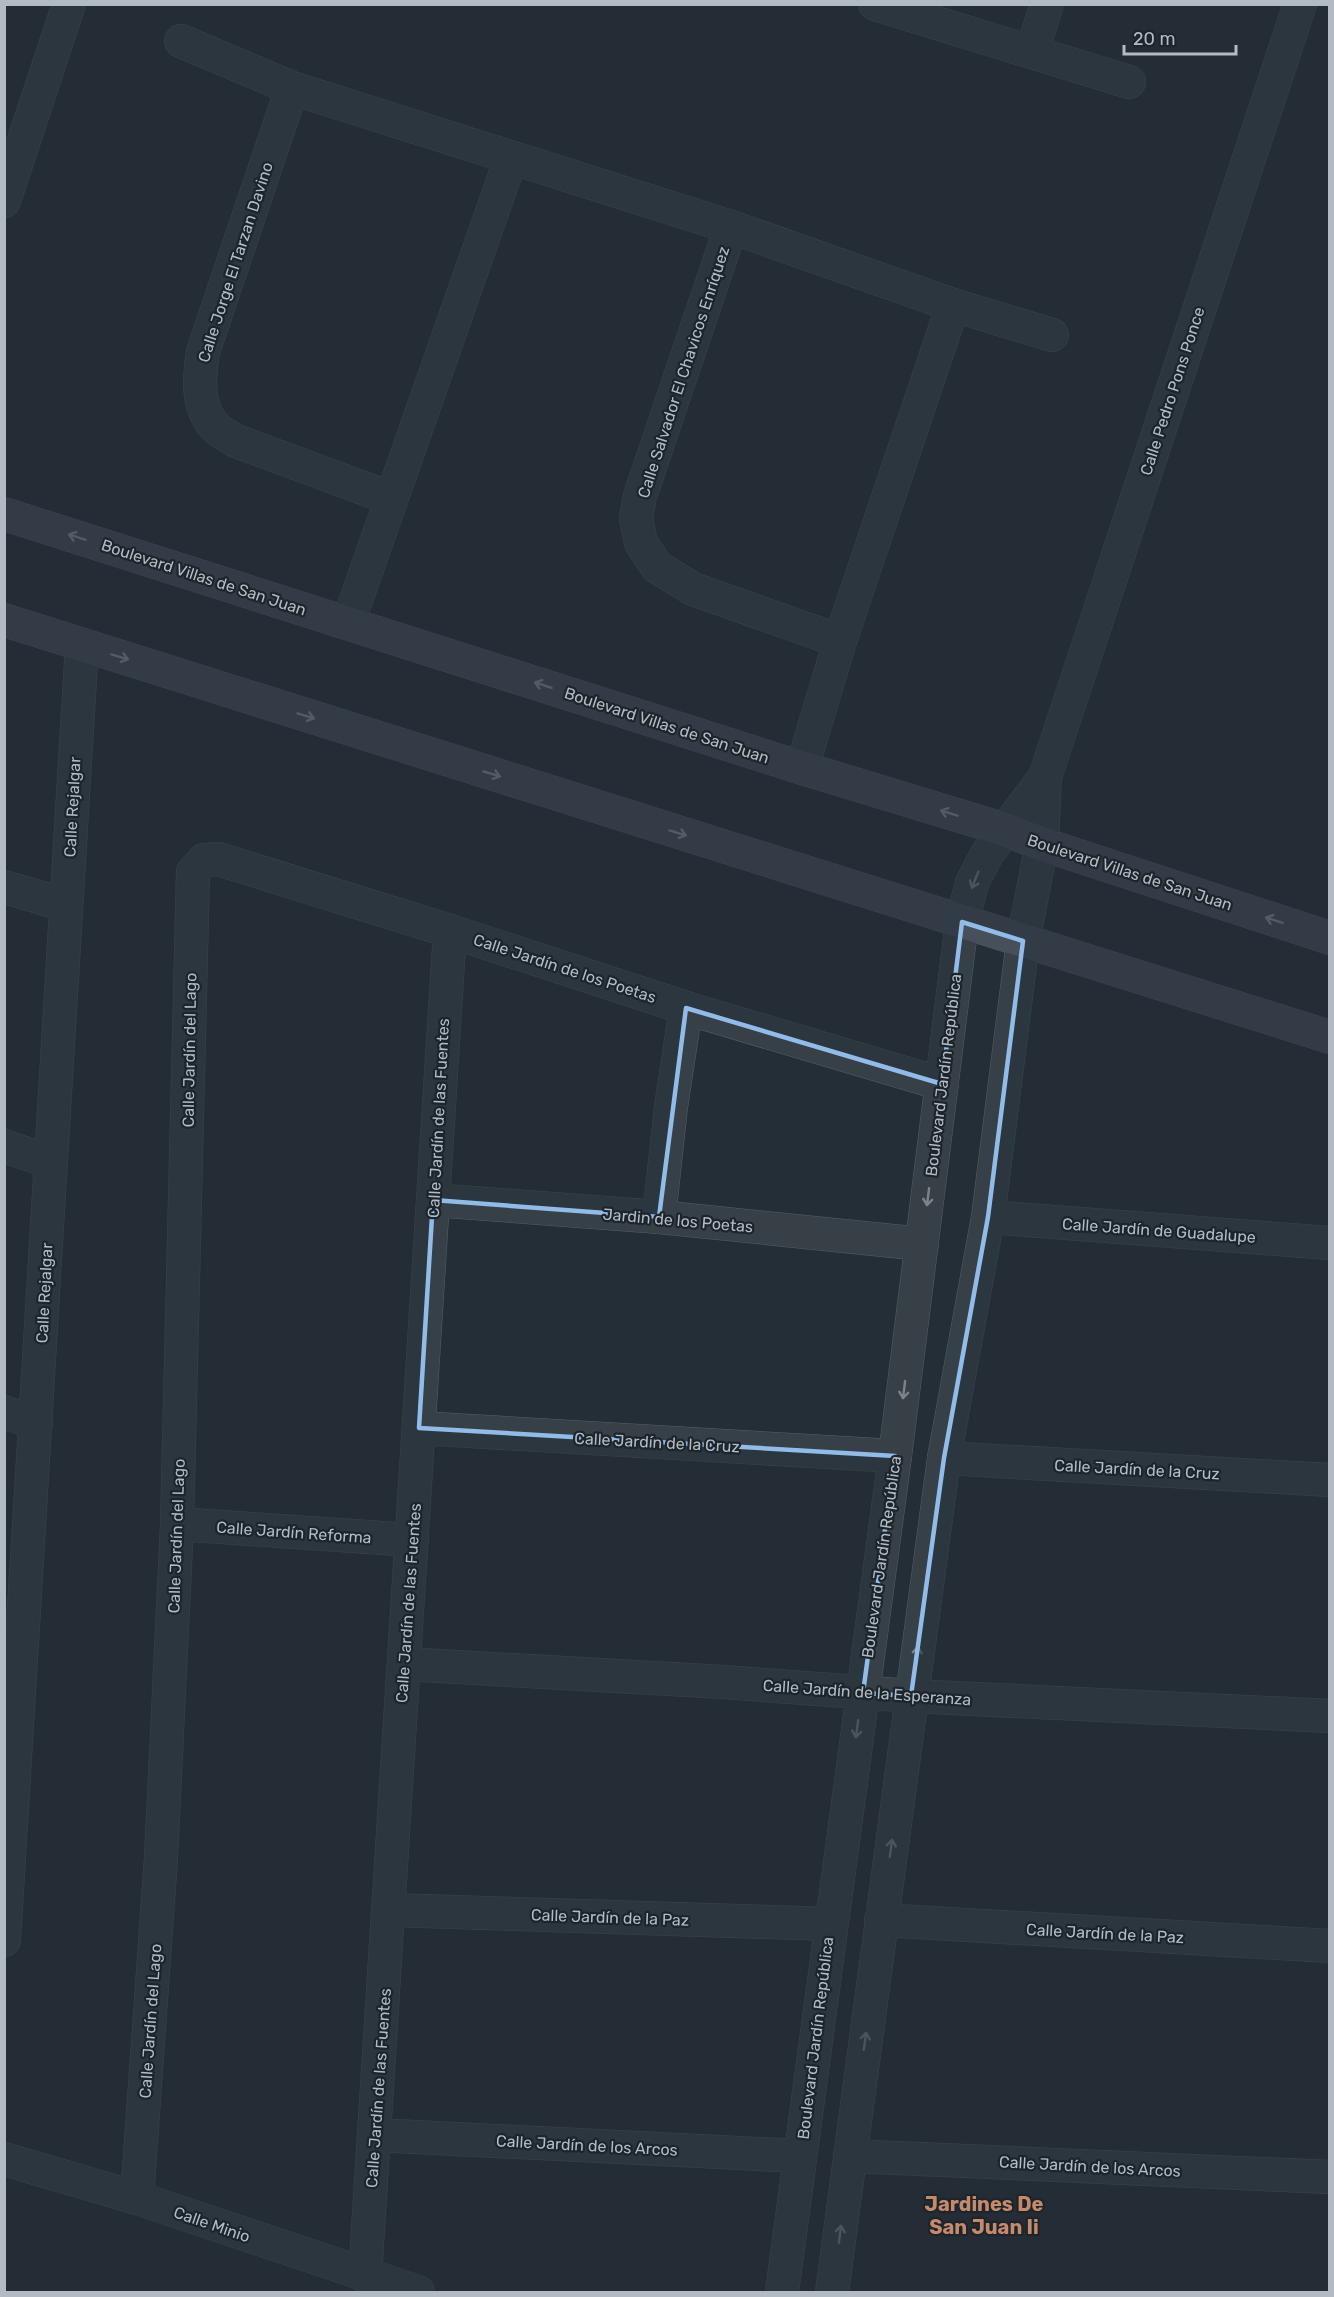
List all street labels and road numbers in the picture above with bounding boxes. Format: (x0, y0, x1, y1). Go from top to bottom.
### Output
street label: Calle Jorge El Tarzan Davino (194, 160, 277, 365)
street label: Calle Salvador El Chavicos Enríquez (634, 244, 733, 500)
street label: Calle Pedro Pons Ponce (1136, 305, 1209, 478)
street label: Boulevard Villas de San Juan (99, 535, 309, 620)
street label: Boulevard Villas de San Juan (562, 683, 772, 768)
street label: Calle Rejalgar (60, 756, 85, 858)
street label: Boulevard Villas de San Juan (1025, 830, 1235, 915)
street label: Calle Jardín de los Poetas (471, 930, 659, 1007)
street label: Calle Jardín del Lago (179, 972, 200, 1128)
street label: Boulevard Jardín República (922, 973, 965, 1177)
street label: Calle Jardín de las Fuentes (424, 1018, 453, 1218)
street label: Jardin de los Poetas (602, 1204, 754, 1237)
street label: Calle Jardín de Guadalupe (1061, 1214, 1256, 1247)
street label: Calle Rejalgar (32, 1242, 57, 1344)
street label: Calle Jardín de la Cruz (574, 1429, 740, 1456)
street label: Boulevard Jardín República (858, 1455, 905, 1659)
street label: Calle Jardín de la Cruz (1054, 1456, 1220, 1483)
street label: Calle Jardín del Lago (164, 1458, 189, 1614)
street label: Calle Jardín de las Fuentes (392, 1503, 425, 1703)
street label: Calle Jardín Reforma (216, 1518, 372, 1547)
street label: Calle Jardín de la Esperanza (762, 1676, 972, 1709)
street label: Calle Jardín de la Paz (531, 1905, 689, 1930)
street label: Calle Jardín de la Paz (1026, 1920, 1184, 1947)
street label: Boulevard Jardín República (794, 1936, 837, 2140)
street label: Calle Jardín del Lago (136, 1943, 165, 2099)
street label: Calle Jardín de las Fuentes (362, 1988, 395, 2188)
street label: Calle Jardín de los Arcos (496, 2131, 678, 2160)
street label: Calle Jardín de los Arcos (999, 2152, 1181, 2181)
street label: Calle Minio (171, 2203, 253, 2246)

